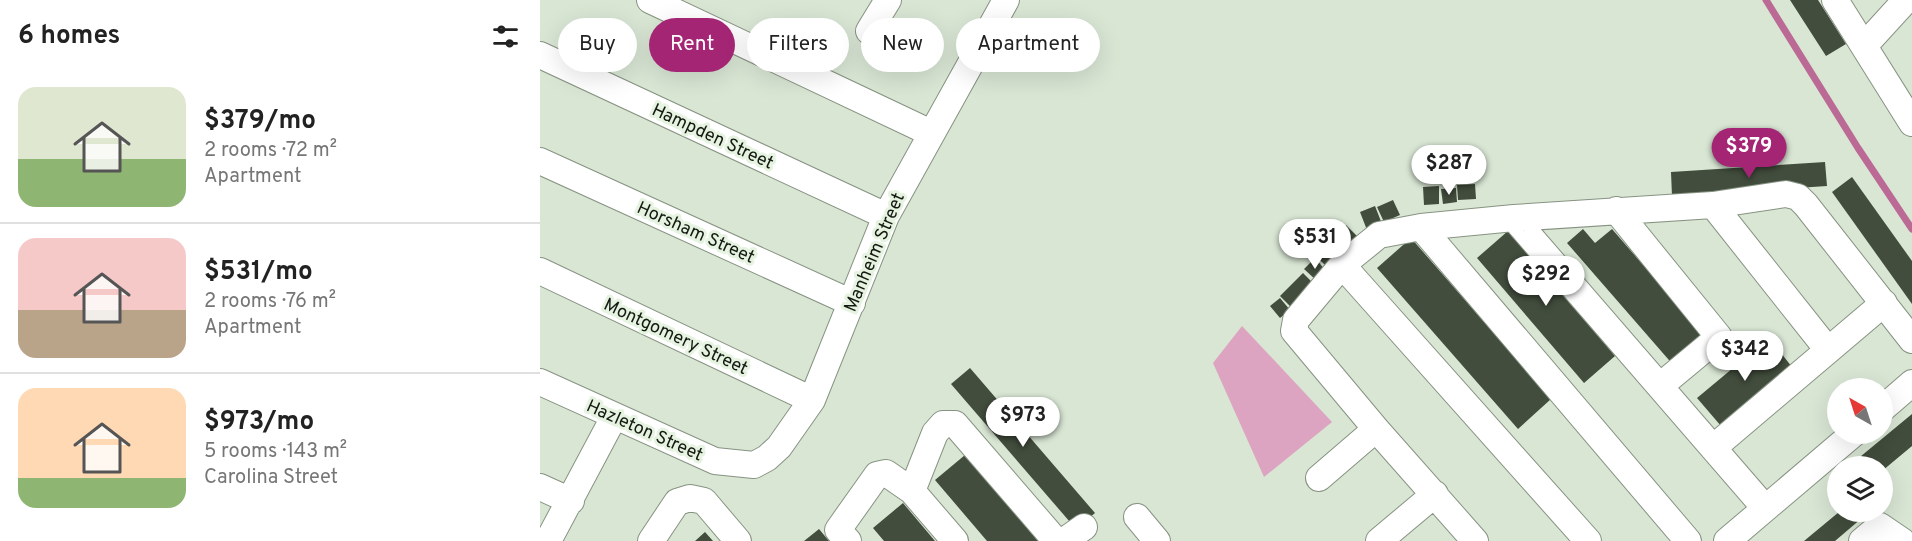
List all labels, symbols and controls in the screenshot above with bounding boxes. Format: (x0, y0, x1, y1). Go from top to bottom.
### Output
chip: Buy (558, 18, 637, 72)
chip: Rent (649, 18, 735, 72)
chip: Filters (747, 18, 849, 72)
chip: New (861, 18, 944, 72)
chip: Apartment (956, 18, 1100, 72)
text: 6 homes (18, 20, 120, 53)
icon: filters (489, 20, 522, 53)
street label: Hampden Street (648, 99, 777, 176)
text: $379/mo (204, 105, 316, 138)
icon: home (66, 111, 138, 183)
pin: $379 (1713, 128, 1785, 179)
text: $379 (1726, 134, 1772, 160)
text: 2 rooms · 72 m² (204, 138, 337, 164)
pin: $287 (1413, 145, 1485, 196)
text: $287 (1425, 151, 1473, 177)
text: Apartment (204, 164, 302, 190)
street label: Manheim Street (840, 189, 911, 316)
street label: Horsham Street (633, 197, 758, 270)
pin: $531 (1279, 219, 1351, 270)
text: $531 (1293, 225, 1337, 251)
text: $531/mo (204, 256, 313, 289)
pin: $292 (1510, 256, 1582, 307)
icon: home (66, 262, 138, 334)
text: $292 (1522, 262, 1570, 288)
text: 2 rooms · 76 m² (204, 289, 336, 315)
street label: Montgomery Street (599, 294, 751, 381)
text: Apartment (204, 315, 302, 341)
pin: $342 (1709, 331, 1781, 382)
text: $342 (1720, 337, 1770, 363)
north arrow (1827, 378, 1893, 444)
map controls (1827, 378, 1893, 522)
street label: Hazleton Street (582, 395, 706, 467)
pin: $973 (987, 397, 1059, 448)
text: $973 (1000, 403, 1046, 429)
text: $973/mo (204, 406, 314, 439)
icon: home (66, 412, 138, 484)
text: 5 rooms · 143 m² (204, 439, 347, 465)
button: layers (1827, 456, 1893, 522)
text: Carolina Street (204, 465, 338, 491)

